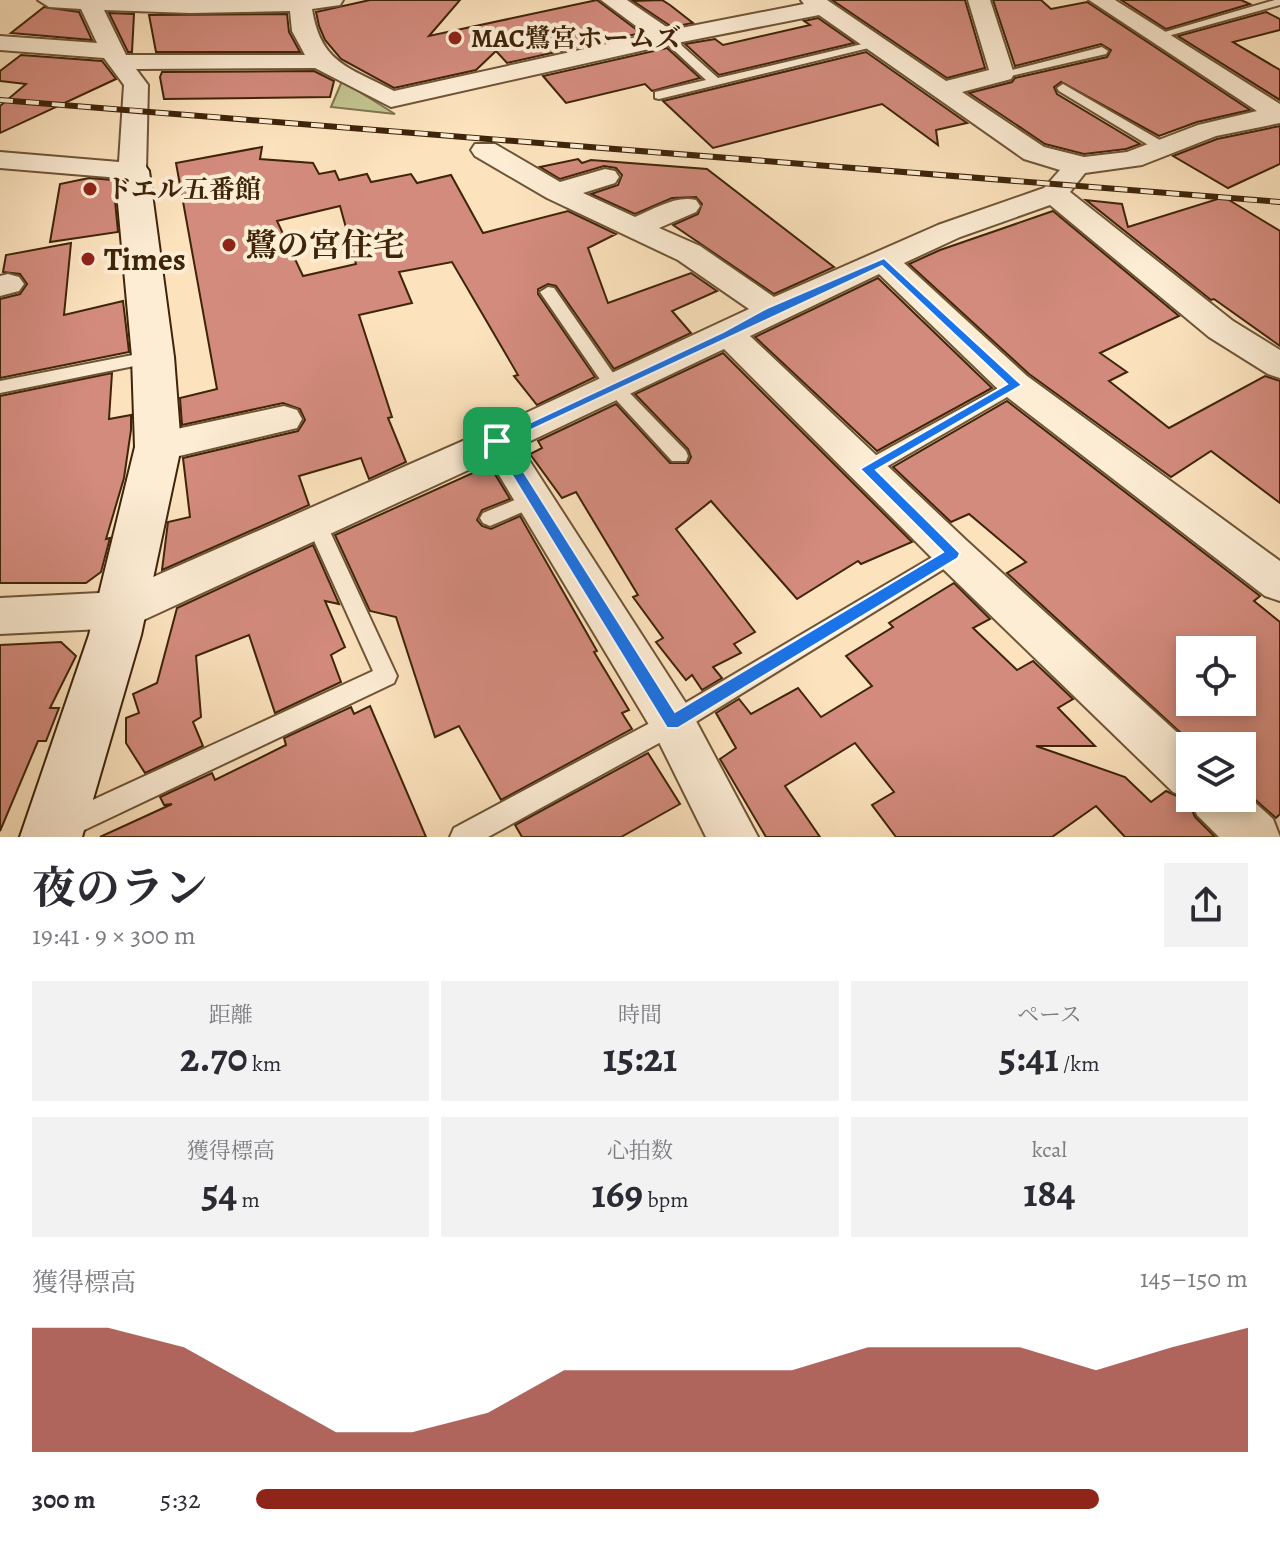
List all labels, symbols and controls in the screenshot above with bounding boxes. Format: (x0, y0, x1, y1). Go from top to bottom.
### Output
place label: MAC鷺宮ホームズ (471, 21, 681, 56)
marker: MAC鷺宮ホームズ (446, 29, 464, 47)
place label: ドエル五番館 (106, 172, 261, 207)
marker: ドエル五番館 (81, 180, 99, 198)
place label: 鷺の宮住宅 (245, 223, 405, 267)
marker: 鷺の宮住宅 (220, 236, 238, 254)
place label: Times (104, 237, 186, 281)
marker: Times (79, 250, 97, 268)
pin (463, 407, 531, 475)
icon: arrive (475, 419, 519, 463)
map controls (1176, 636, 1256, 812)
button: locate (1176, 636, 1256, 716)
button: layers (1176, 732, 1256, 812)
text: 夜のラン (32, 858, 208, 918)
button: share (1164, 863, 1248, 947)
text: 19:41 · 9 × 300 m (32, 918, 196, 953)
text: 距離 (209, 1000, 253, 1030)
text: 時間 (618, 1000, 662, 1030)
text: ペース (1017, 1000, 1082, 1030)
text: 2.70 (180, 1030, 248, 1085)
text: 15:21 (603, 1030, 677, 1085)
text: 5:41 (999, 1030, 1059, 1085)
text: km (248, 1049, 281, 1079)
text: /km (1059, 1049, 1100, 1079)
text: kcal (1032, 1135, 1067, 1165)
text: 獲得標高 (187, 1136, 275, 1166)
text: 心拍数 (607, 1136, 673, 1166)
text: 184 (1023, 1165, 1075, 1220)
text: 54 (201, 1166, 237, 1221)
text: 169 (592, 1166, 643, 1221)
text: m (237, 1185, 260, 1215)
text: bpm (643, 1185, 688, 1215)
text: 145–150 m (1140, 1261, 1248, 1296)
text: 獲得標高 (32, 1265, 136, 1300)
text: 300 m (32, 1482, 96, 1517)
text: 5:32 (160, 1482, 201, 1517)

